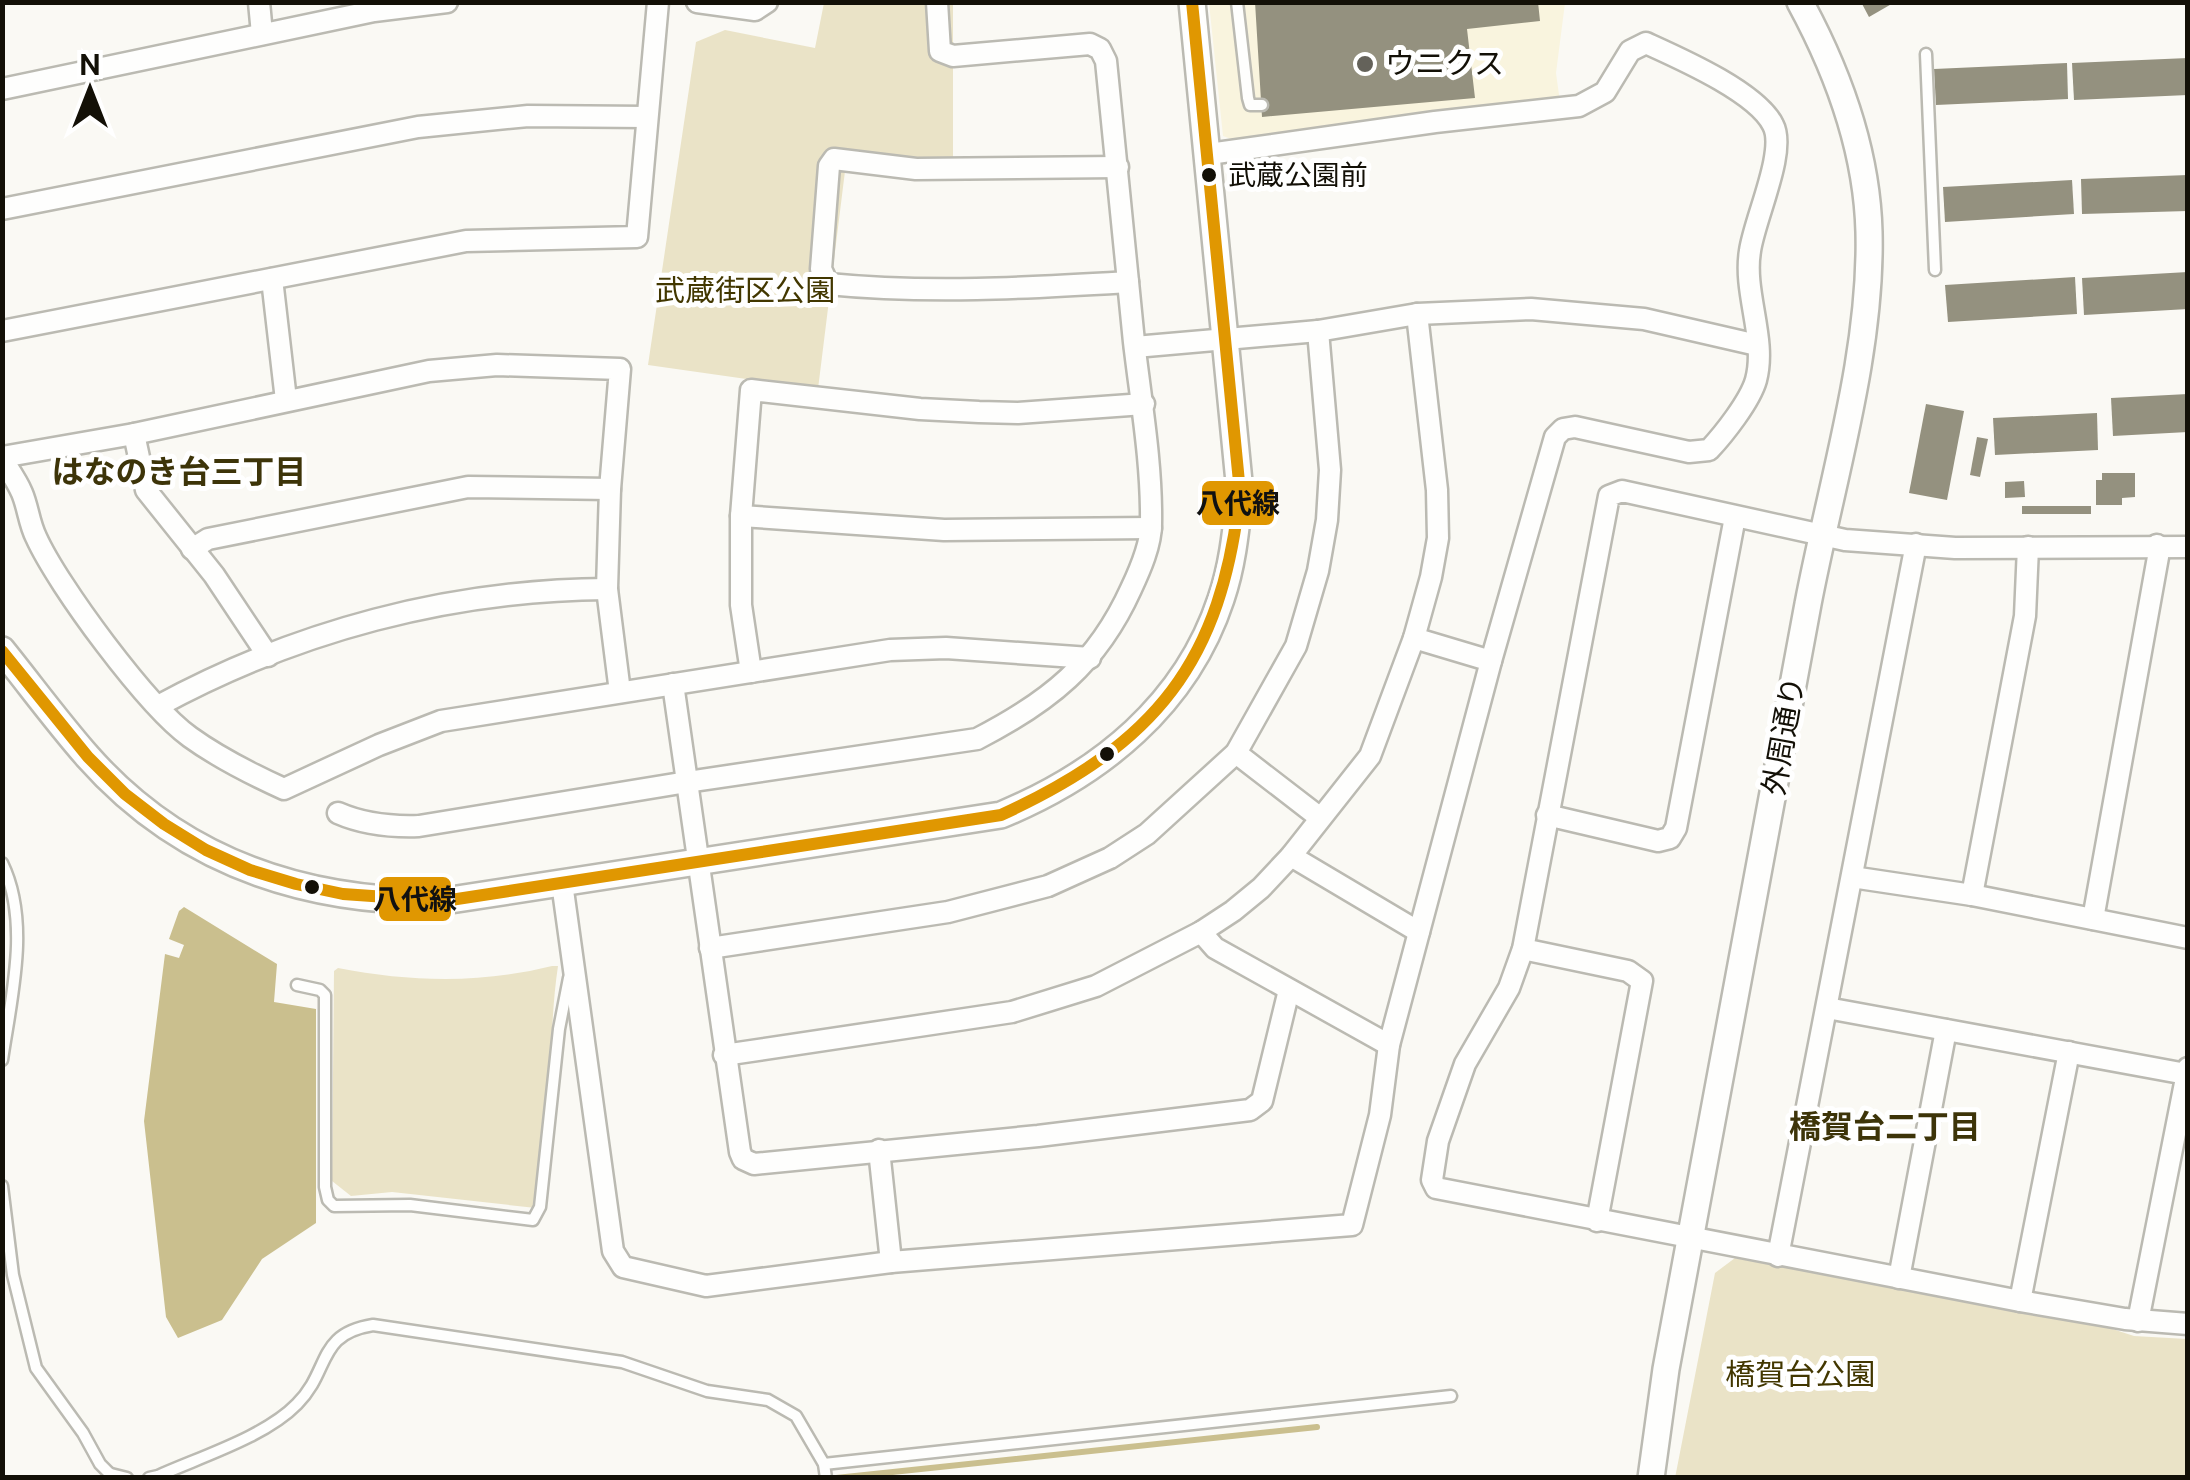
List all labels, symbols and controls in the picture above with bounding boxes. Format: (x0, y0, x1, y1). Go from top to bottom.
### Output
north arrow (40, 40, 140, 140)
place label: ウニクス (1385, 45, 1504, 81)
text: N (79, 48, 101, 81)
marker: ウニクス (1354, 53, 1376, 75)
place label: 武蔵公園前 (1228, 158, 1368, 191)
marker: 武蔵公園前 (1199, 165, 1219, 185)
park label: 武蔵街区公園 (655, 272, 835, 308)
district label: はなのき台三丁目 (51, 453, 307, 490)
line badge: 八代線 (1200, 479, 1276, 527)
text: 八代線 (1196, 486, 1280, 519)
street label: 外周通り (1755, 674, 1811, 798)
unlabelled marker (1097, 744, 1117, 764)
line badge: 八代線 (377, 875, 453, 923)
unlabelled marker (302, 877, 322, 897)
text: 八代線 (373, 882, 457, 915)
district label: 橋賀台二丁目 (1789, 1108, 1981, 1145)
park label: 橋賀台公園 (1725, 1356, 1875, 1392)

